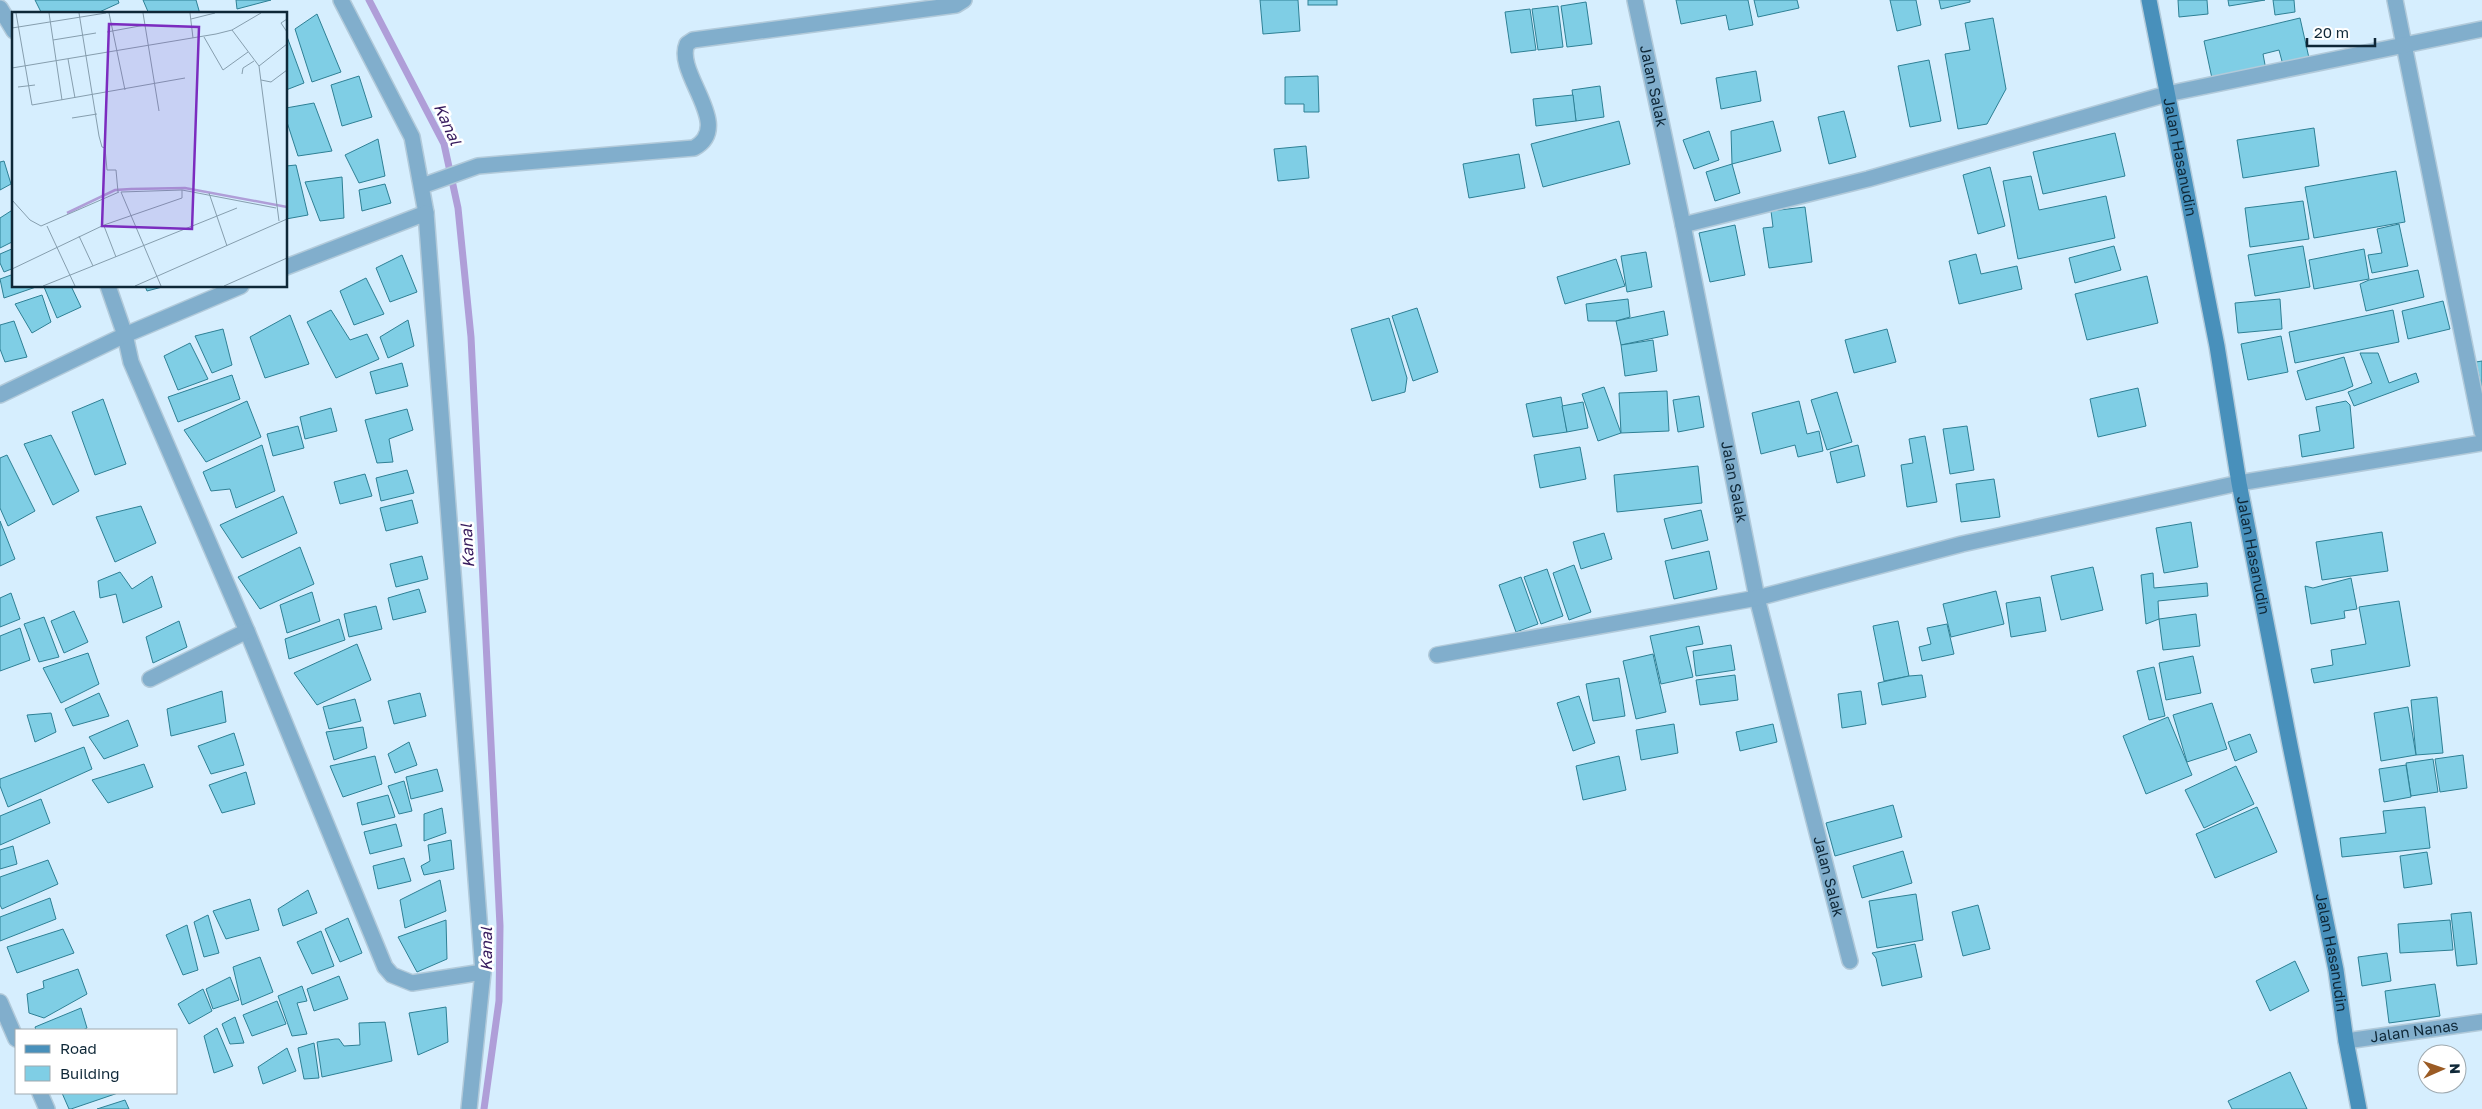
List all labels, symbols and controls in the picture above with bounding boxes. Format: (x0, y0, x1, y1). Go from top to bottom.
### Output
inset map (12, 12, 288, 288)
scale bar (2307, 15, 2374, 47)
text: 20 m (2314, 23, 2349, 41)
street label: Jalan Salak (1637, 43, 1672, 129)
street label: Jalan Hasanudin (2160, 96, 2201, 218)
water label: Kanal (430, 100, 466, 149)
street label: Jalan Salak (1718, 439, 1752, 525)
street label: Jalan Hasanudin (2234, 494, 2274, 616)
water label: Kanal (456, 523, 478, 568)
street label: Jalan Salak (1810, 834, 1849, 919)
street label: Jalan Hasanudin (2313, 892, 2352, 1013)
water label: Kanal (476, 926, 496, 971)
street label: Jalan Nanas (2369, 1015, 2459, 1046)
legend (15, 1029, 178, 1094)
text: Road (60, 1039, 97, 1057)
north arrow (2417, 1044, 2467, 1094)
text: N (2447, 1063, 2464, 1074)
text: Building (60, 1064, 120, 1082)

